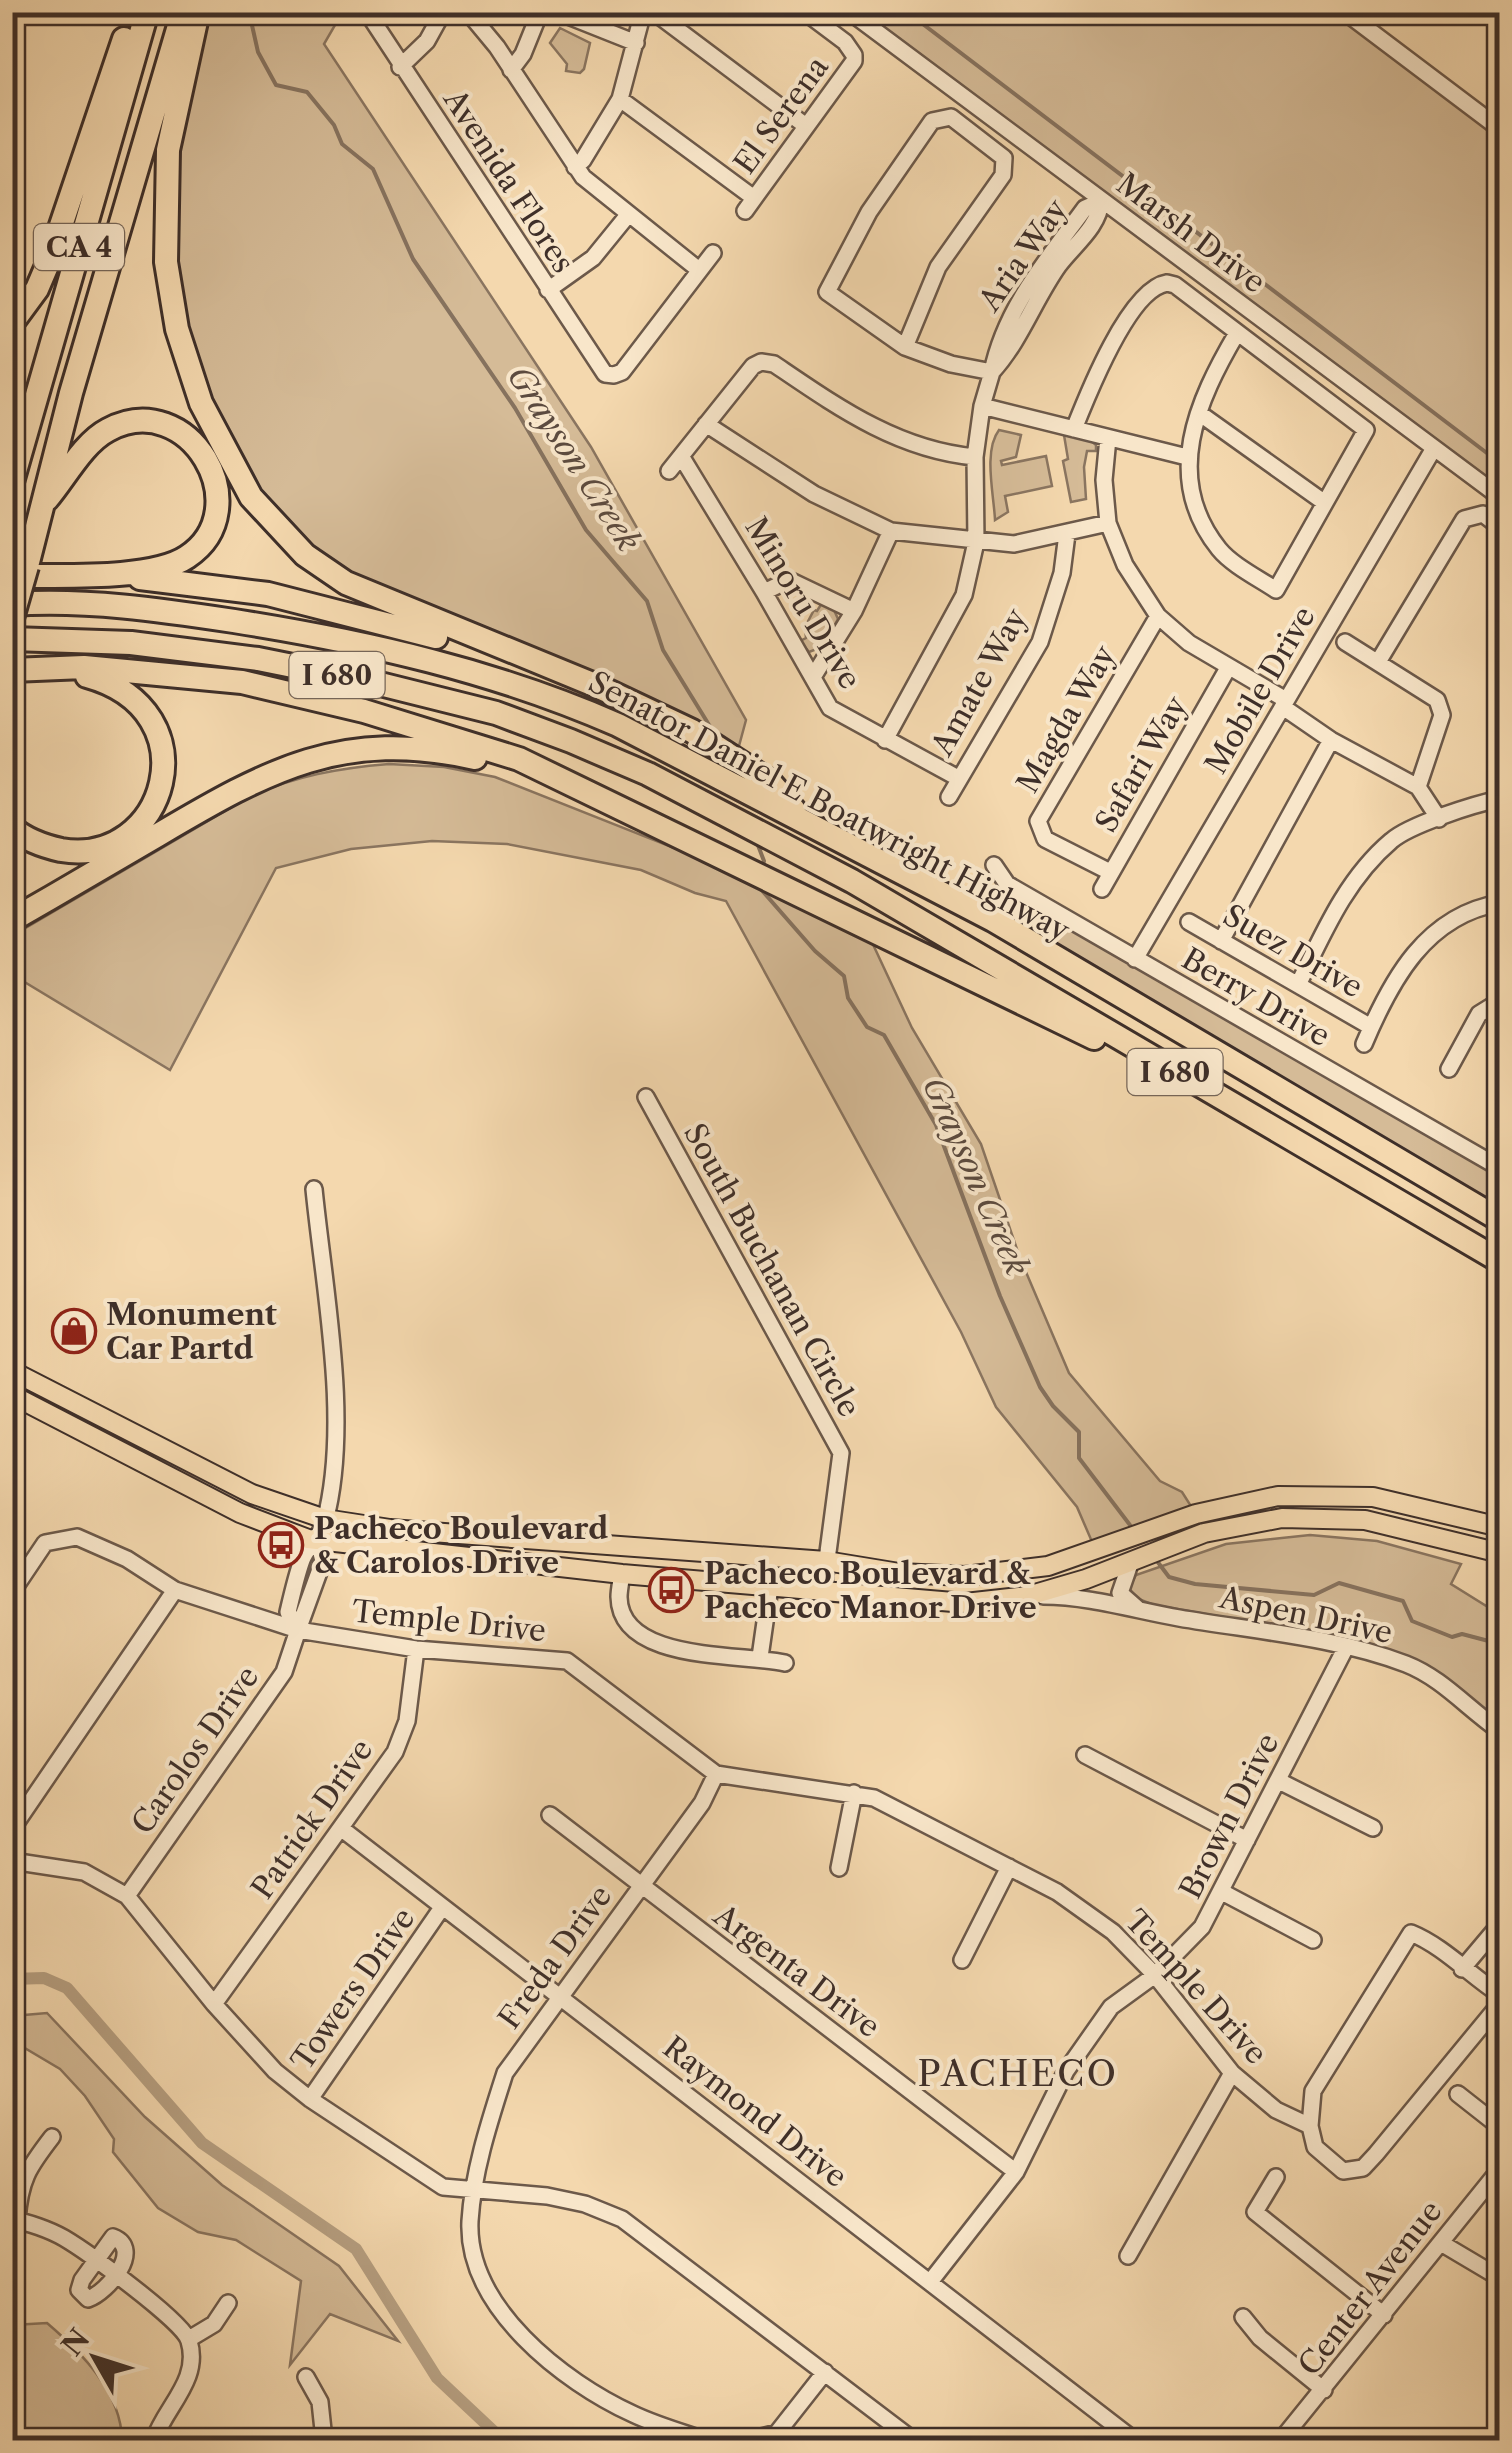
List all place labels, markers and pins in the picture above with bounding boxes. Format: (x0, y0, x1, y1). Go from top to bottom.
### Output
place label: Monument Car Partd (106, 1296, 277, 1367)
shop icon: Monument Car Partd (51, 1308, 97, 1354)
place label: Pacheco Boulevard & Carolos Drive (314, 1510, 608, 1581)
bus stop icon: Pacheco Boulevard & Carolos Drive (258, 1522, 304, 1568)
place label: Pacheco Boulevard & Pacheco Manor Drive (704, 1555, 1037, 1626)
bus stop icon: Pacheco Boulevard & Pacheco Manor Drive (648, 1567, 694, 1613)

